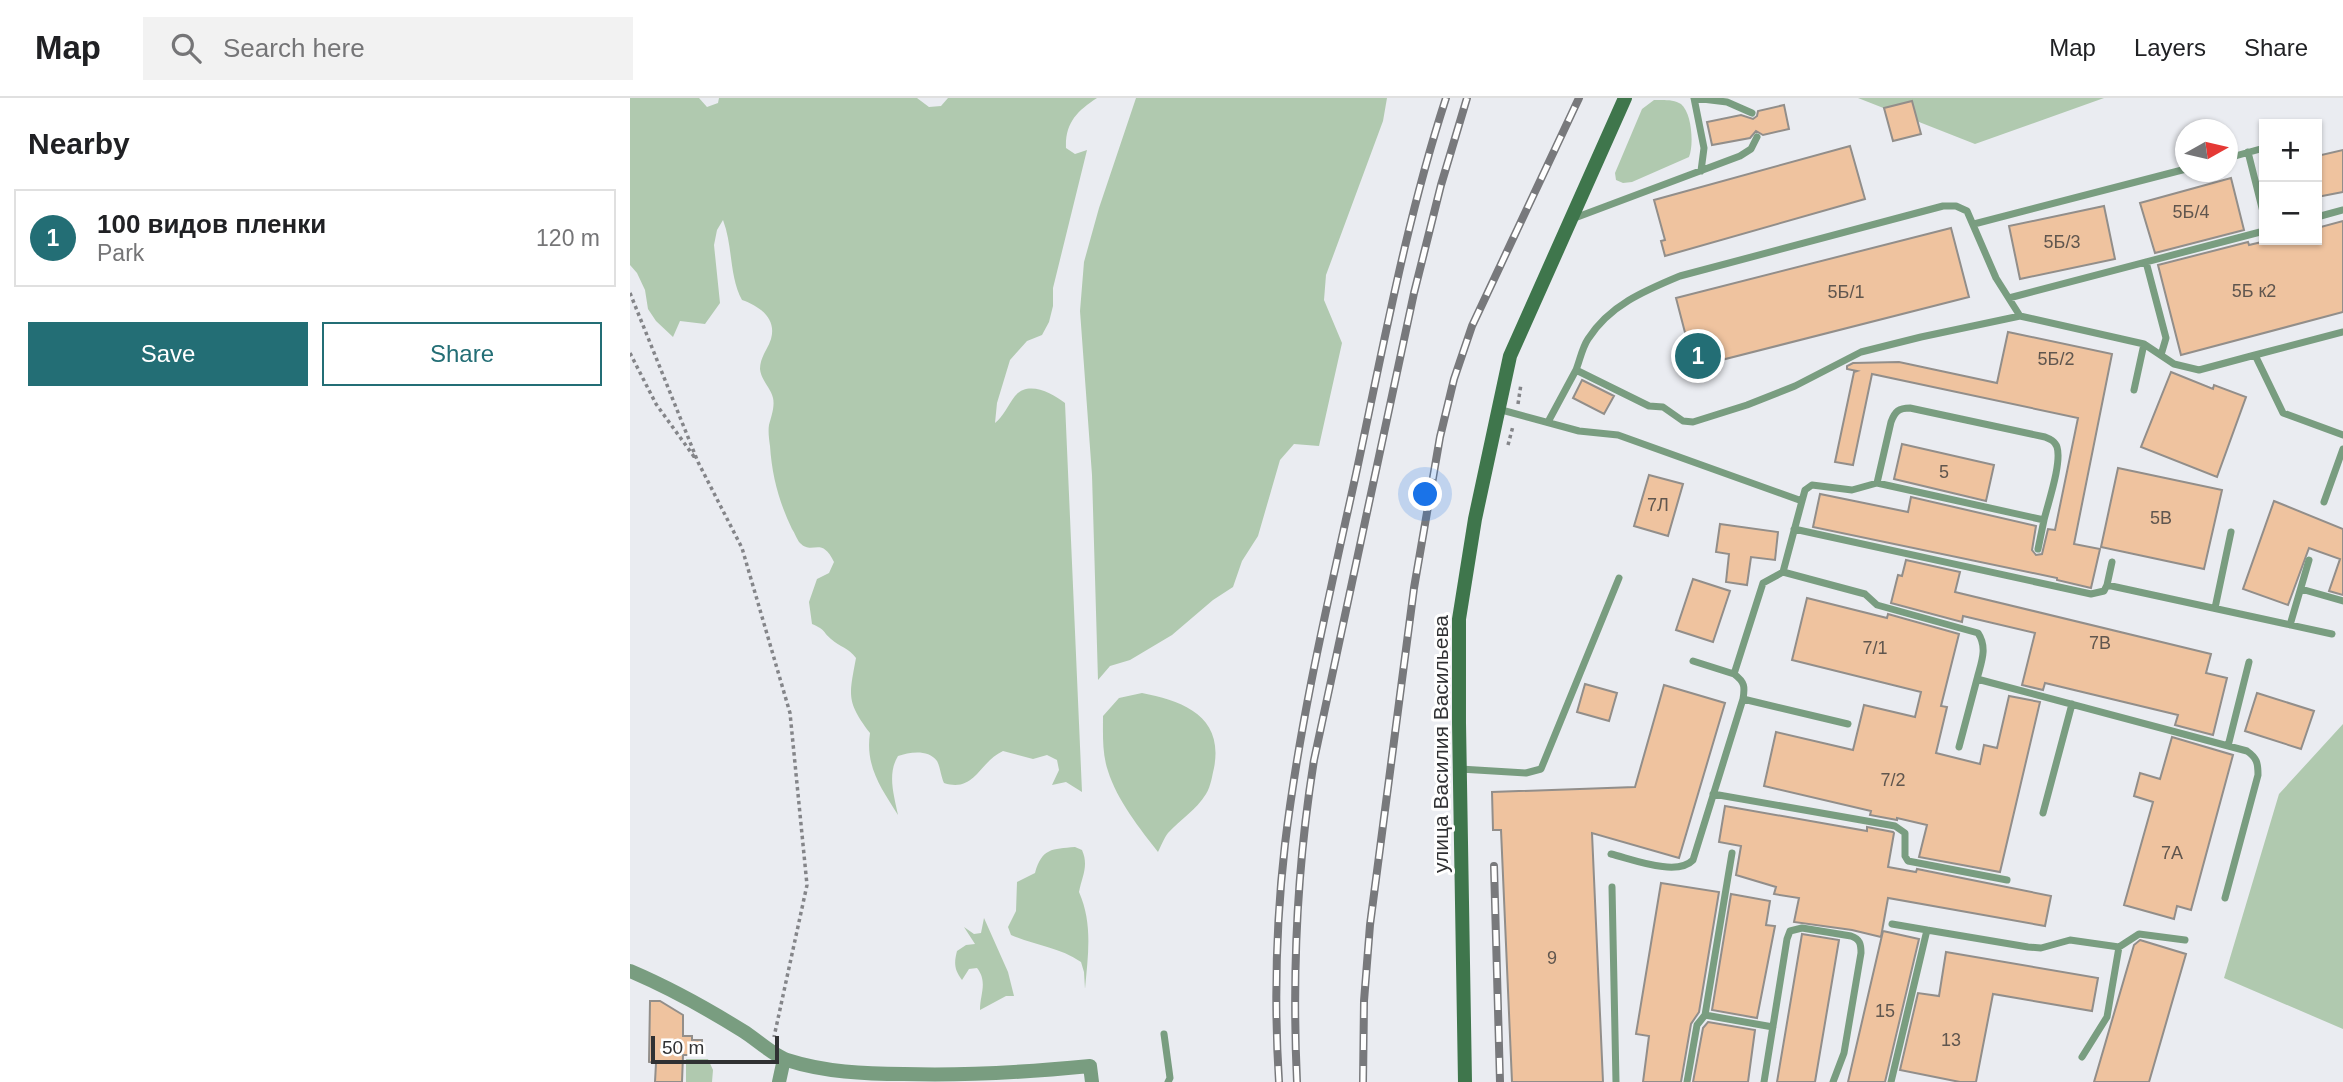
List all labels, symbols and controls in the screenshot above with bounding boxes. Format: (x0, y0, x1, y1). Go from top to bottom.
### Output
search box (143, 17, 633, 80)
text: Map (35, 29, 101, 66)
icon: search (167, 29, 205, 67)
text: Search here (223, 33, 365, 63)
text: Map (2049, 34, 2096, 61)
text: Layers (2134, 34, 2206, 61)
text: Share (2244, 34, 2308, 61)
north arrow (2175, 119, 2238, 182)
map controls (2259, 119, 2322, 245)
button: + (2259, 119, 2322, 182)
text: Nearby (28, 127, 130, 160)
button: − (2259, 182, 2322, 245)
house number: 5Б/4 (2173, 202, 2209, 222)
text: 100 видов пленки (97, 209, 326, 239)
text: 1 (47, 225, 59, 251)
text: 120 m (536, 225, 600, 251)
house number: 5Б/3 (2044, 232, 2080, 252)
text: Park (97, 240, 144, 266)
house number: 5Б к2 (2232, 281, 2276, 301)
house number: 5Б/1 (1828, 282, 1864, 302)
button: Save (28, 322, 308, 386)
button: Share (322, 322, 602, 386)
pin: 1 (1675, 330, 1721, 382)
house number: 5Б/2 (2038, 349, 2074, 369)
house number: 5 (1939, 462, 1949, 482)
your location (1408, 477, 1442, 511)
house number: 7Л (1647, 495, 1669, 515)
house number: 5В (2150, 508, 2172, 528)
street label: улица Василия Васильева (1429, 615, 1452, 873)
house number: 7В (2089, 633, 2111, 653)
house number: 7/1 (1862, 638, 1888, 658)
house number: 7/2 (1880, 770, 1906, 790)
house number: 7А (2161, 843, 2183, 863)
house number: 9 (1547, 948, 1557, 968)
house number: 15 (1875, 1001, 1895, 1021)
house number: 13 (1941, 1030, 1961, 1050)
scale bar (651, 1033, 779, 1065)
text: 50 m (662, 1037, 704, 1058)

